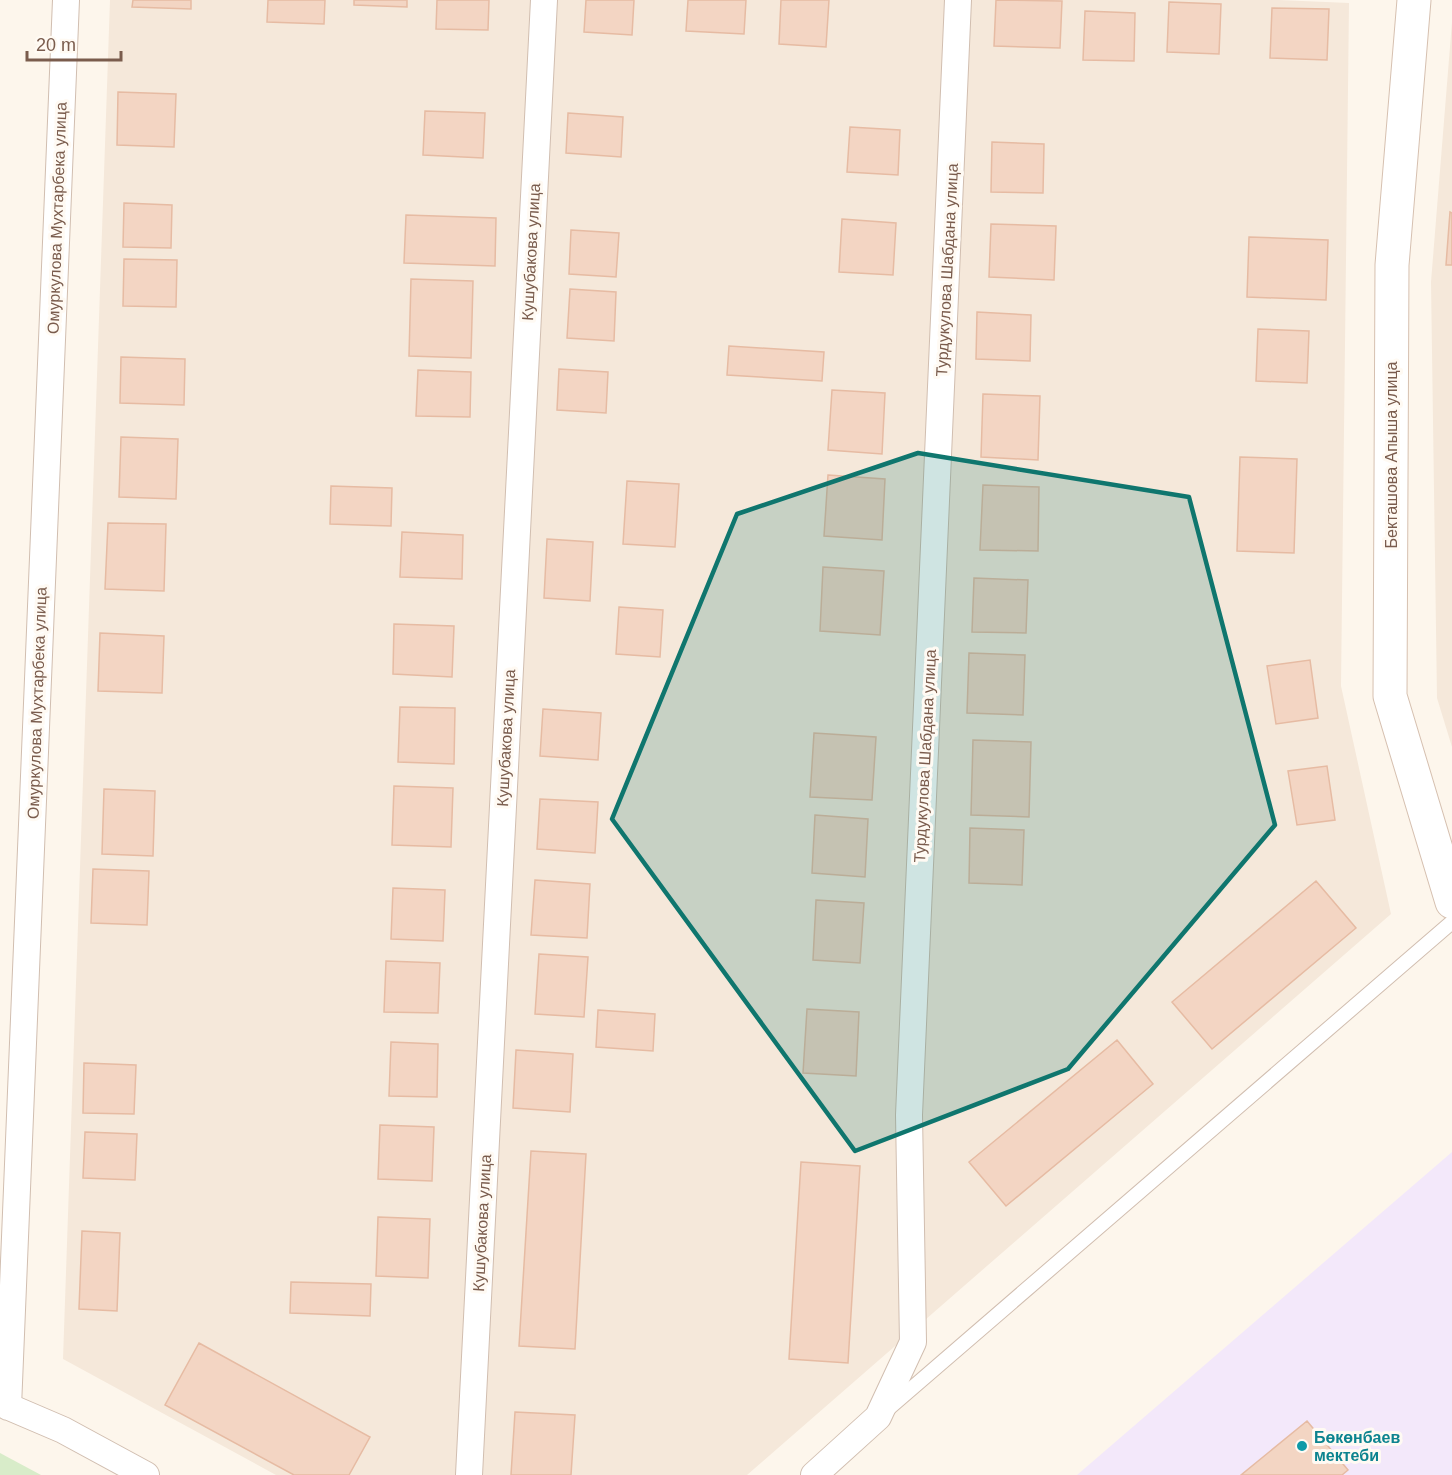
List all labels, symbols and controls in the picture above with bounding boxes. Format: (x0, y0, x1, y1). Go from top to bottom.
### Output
scale bar (27, 24, 122, 62)
text: 20 m (36, 35, 76, 55)
street label: Омуркулова Мухтарбека улица (44, 102, 70, 334)
street label: Турдукулова Шабдана улица (933, 163, 961, 377)
street label: Кушубакова улица (519, 183, 543, 321)
street label: Бекташова Апыша улица (1383, 361, 1400, 549)
street label: Омуркулова Мухтарбека улица (24, 587, 50, 819)
street label: Турдукулова Шабдана улица (911, 649, 939, 863)
street label: Кушубакова улица (494, 669, 518, 807)
street label: Кушубакова улица (470, 1154, 494, 1292)
place label: Бөкөнбаев мектеби (1314, 1429, 1400, 1464)
marker: Бөкөнбаев мектеби (1295, 1439, 1309, 1453)

